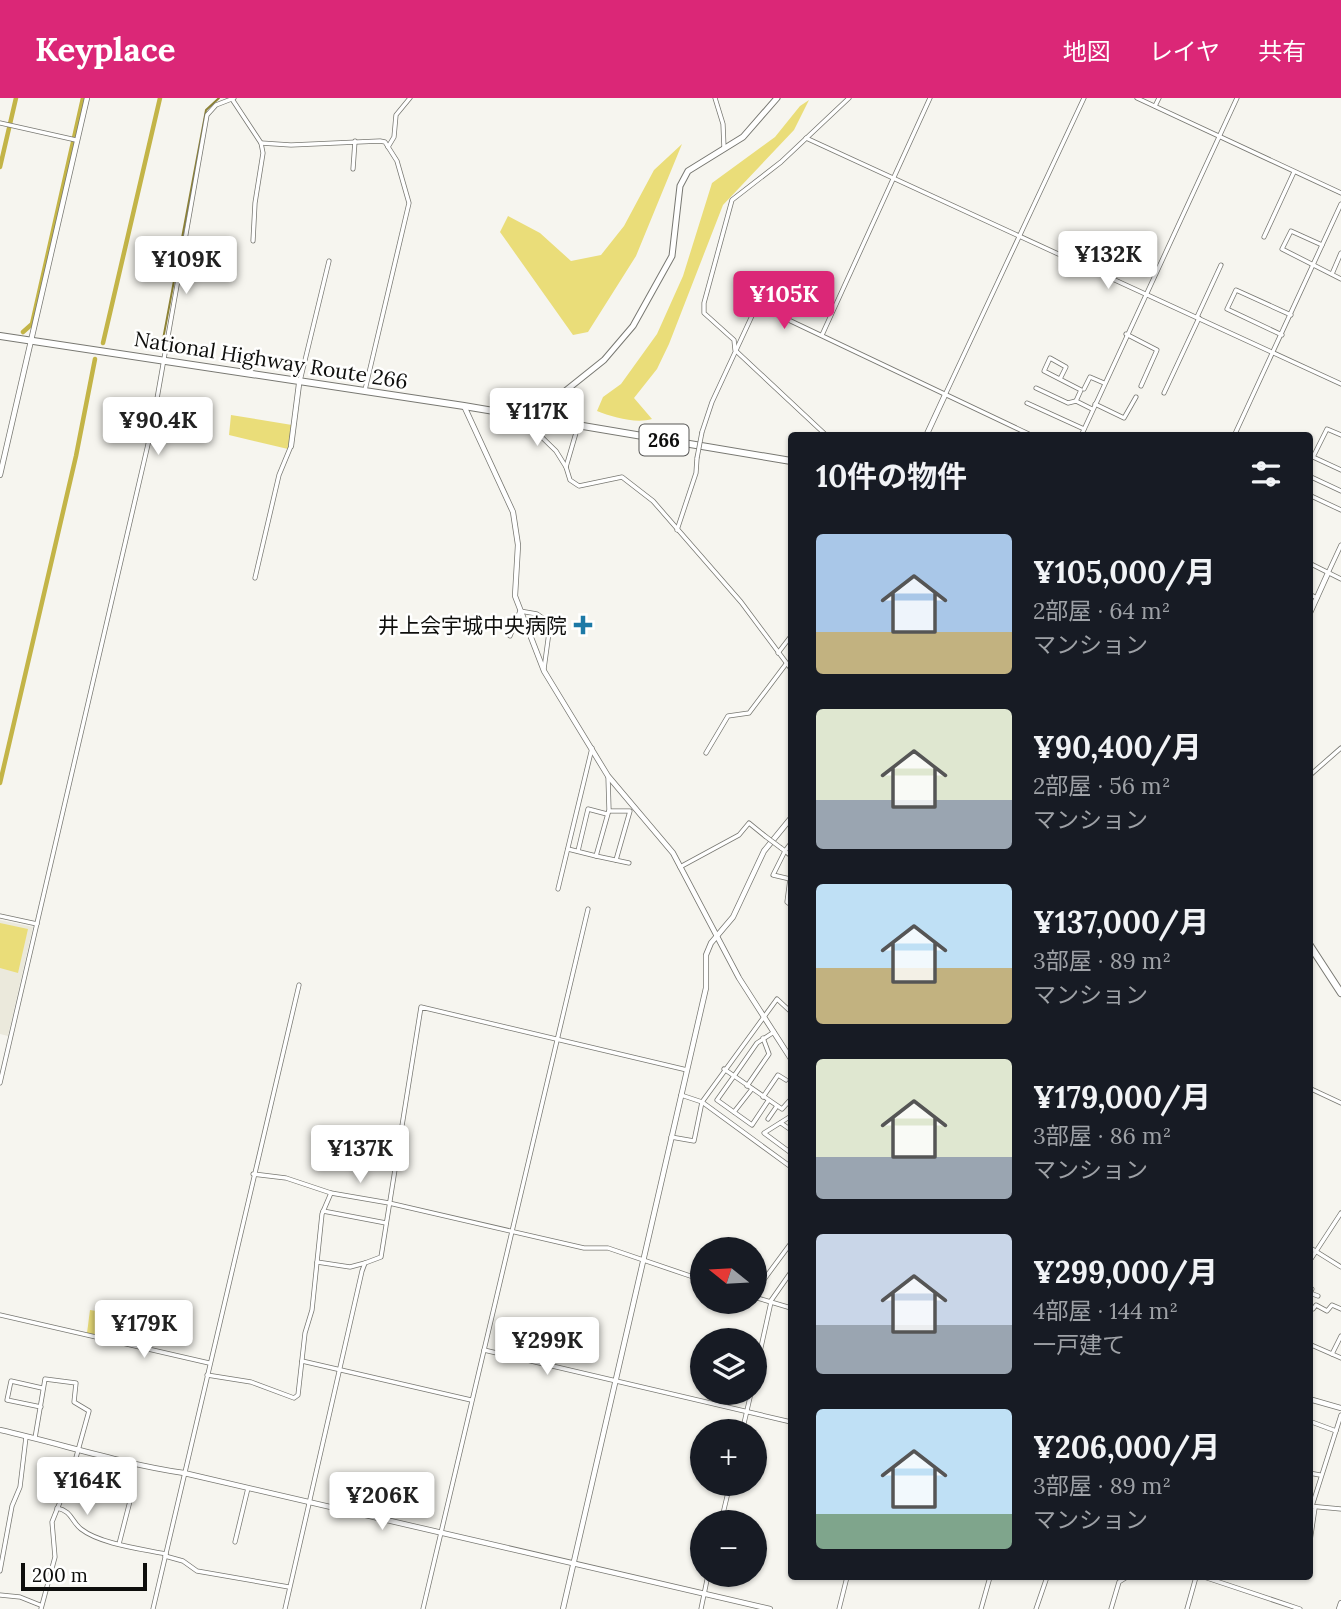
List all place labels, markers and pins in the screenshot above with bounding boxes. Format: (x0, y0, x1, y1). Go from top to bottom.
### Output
pin: ¥132K (1059, 232, 1157, 291)
pin: ¥109K (137, 236, 235, 296)
pin: ¥105K (735, 272, 833, 331)
pin: ¥117K (488, 388, 586, 448)
pin: ¥90.4K (101, 398, 215, 457)
place label: 井上会宇城中央病院 (378, 612, 567, 639)
marker: 井上会宇城中央病院 (573, 615, 593, 635)
pin: ¥137K (311, 1126, 409, 1185)
pin: ¥179K (95, 1300, 193, 1360)
pin: ¥299K (498, 1318, 596, 1377)
pin: ¥164K (38, 1458, 136, 1517)
pin: ¥206K (333, 1472, 431, 1532)

